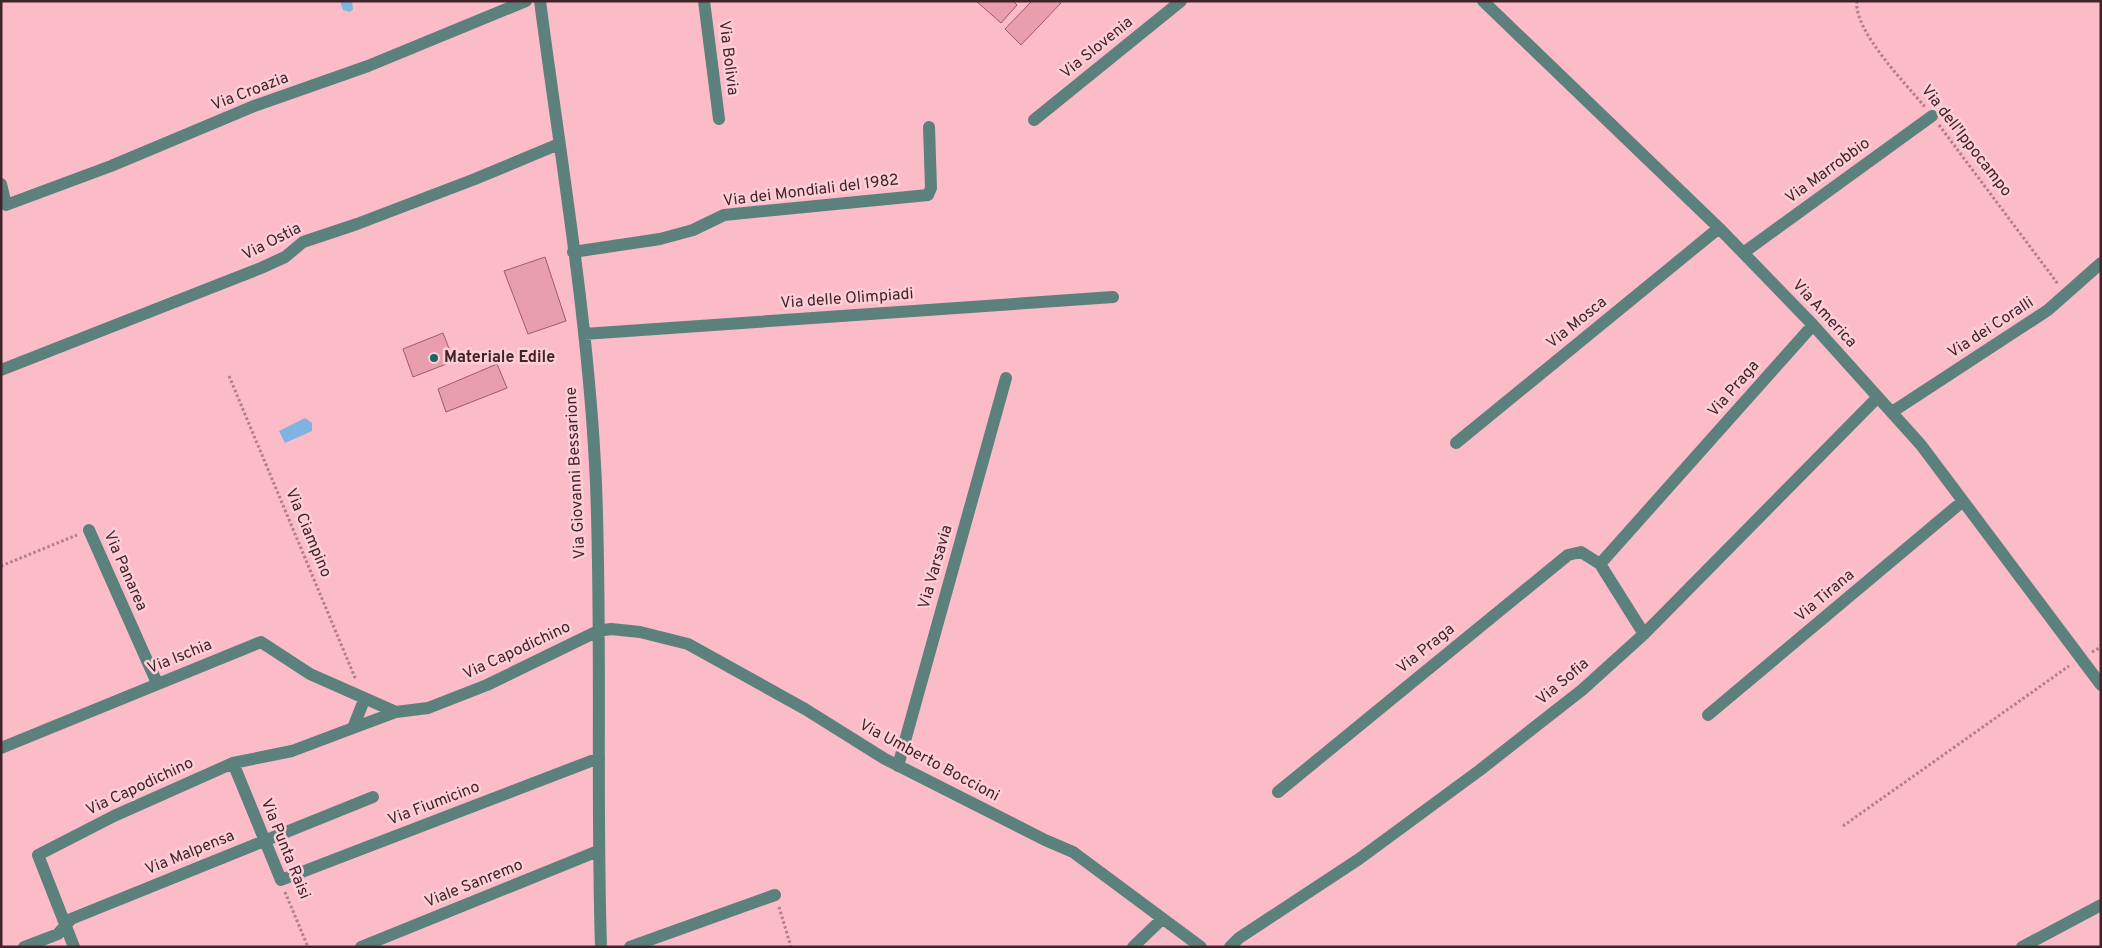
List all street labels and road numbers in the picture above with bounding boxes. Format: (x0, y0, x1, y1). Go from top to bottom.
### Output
street label: Via Slovenia (1057, 13, 1137, 83)
street label: Via Bolivia (713, 19, 743, 97)
street label: Via Croazia (209, 68, 291, 116)
street label: Via dell'Ippocampo (1916, 81, 2016, 201)
street label: Via Marrobbio (1782, 134, 1874, 208)
street label: Via dei Mondiali del 1982 (722, 170, 900, 212)
street label: Via Ostia (239, 219, 305, 265)
street label: Via America (1787, 276, 1861, 352)
street label: Via delle Olimpiadi (780, 284, 914, 314)
street label: Via Mosca (1543, 293, 1611, 353)
street label: Via dei Coralli (1944, 293, 2038, 363)
street label: Via Praga (1704, 356, 1764, 422)
street label: Via Giovanni Bessarione (561, 386, 591, 560)
street label: Via Ciampino (280, 485, 336, 581)
street label: Via Varsavia (914, 523, 958, 611)
street label: Via Panarea (98, 528, 152, 614)
street label: Via Tirana (1791, 565, 1859, 627)
street label: Via Capodichino (460, 617, 574, 685)
street label: Via Praga (1393, 620, 1459, 678)
street label: Via Ischia (145, 635, 215, 679)
street label: Via Sofia (1533, 654, 1593, 710)
street label: Via Umberto Boccioni (855, 715, 1003, 807)
street label: Via Capodichino (83, 753, 197, 821)
street label: Via Fiumicino (385, 777, 483, 831)
street label: Via Punta Raisi (256, 796, 314, 902)
street label: Via Malpensa (142, 826, 238, 880)
street label: Viale Sanremo (422, 855, 526, 913)

